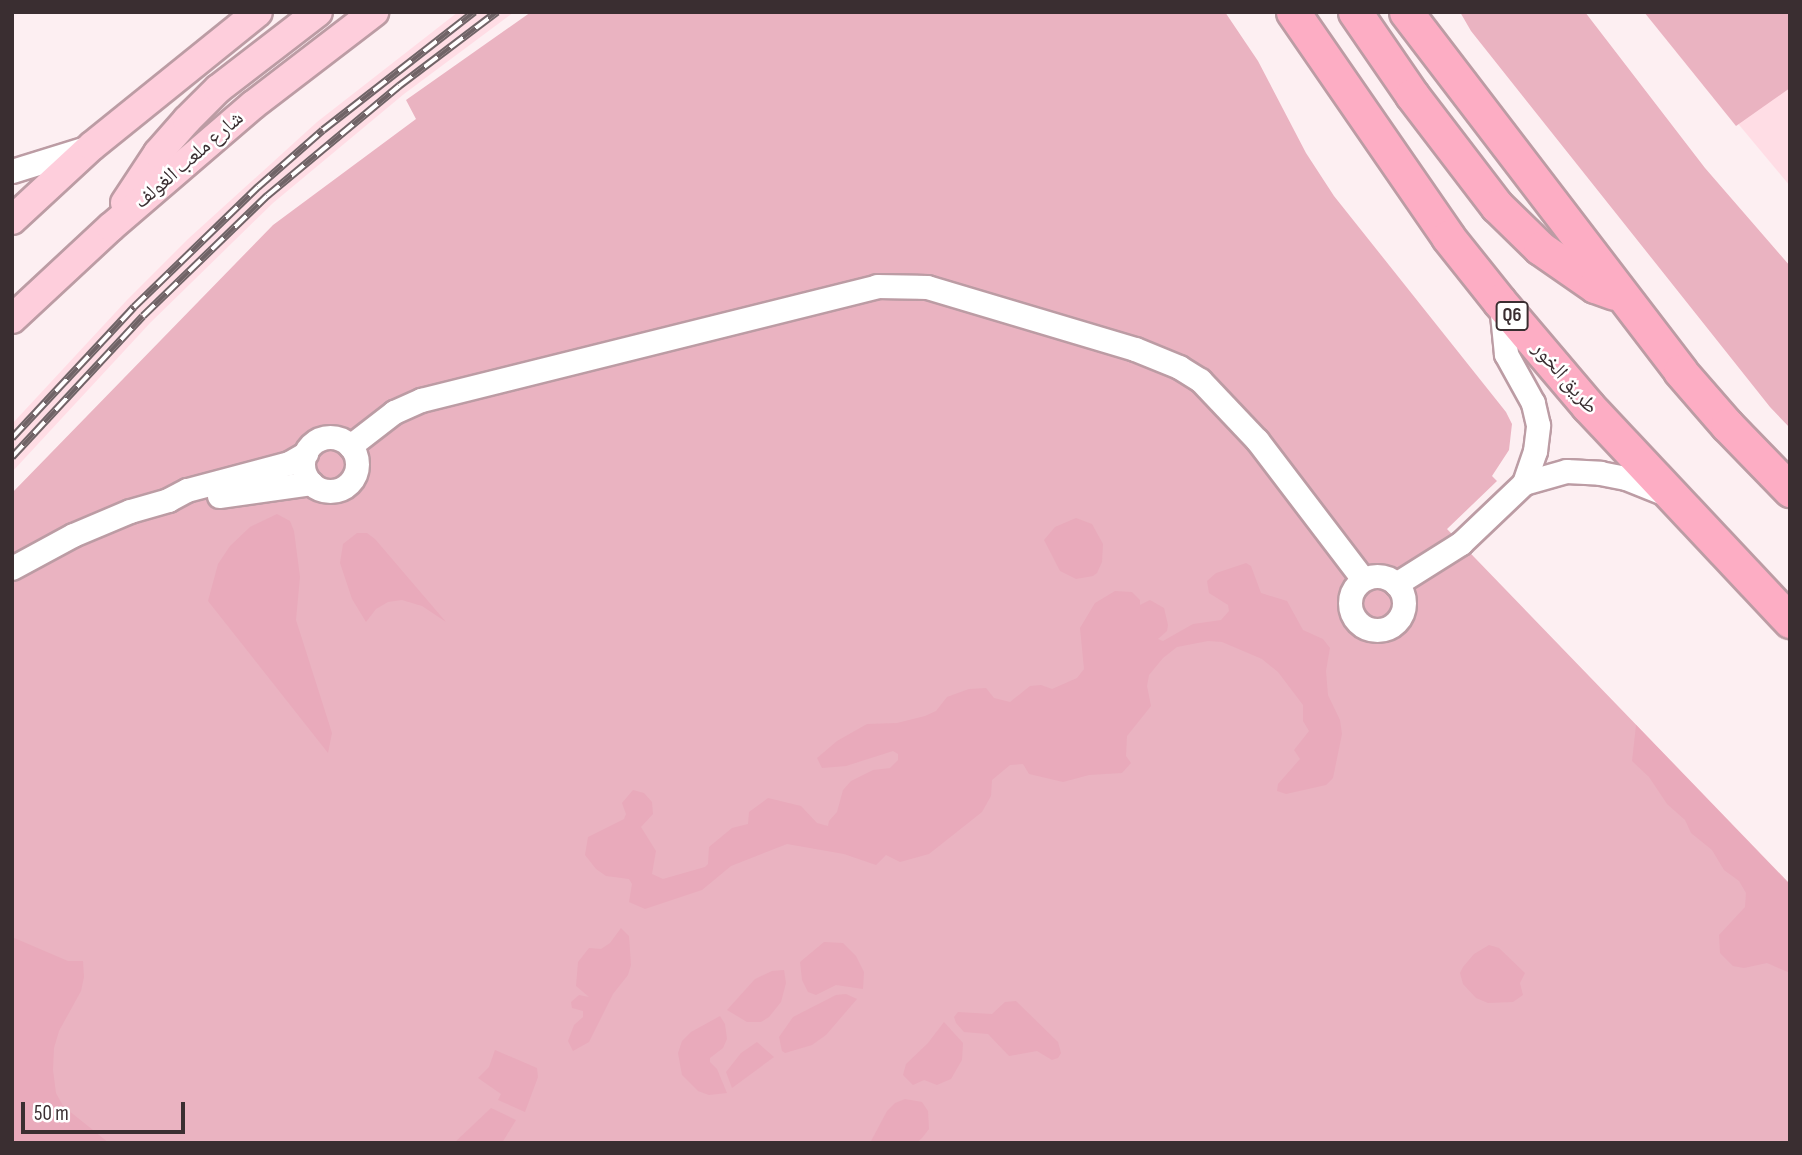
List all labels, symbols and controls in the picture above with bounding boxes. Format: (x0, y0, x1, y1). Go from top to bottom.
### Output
street label: شارع ملعب الغولف (129, 106, 249, 214)
road number: Q6 (1494, 300, 1530, 332)
street label: طريق الخور (1527, 337, 1603, 419)
scale bar (24, 1088, 189, 1132)
text: 50 m (34, 1101, 69, 1126)

